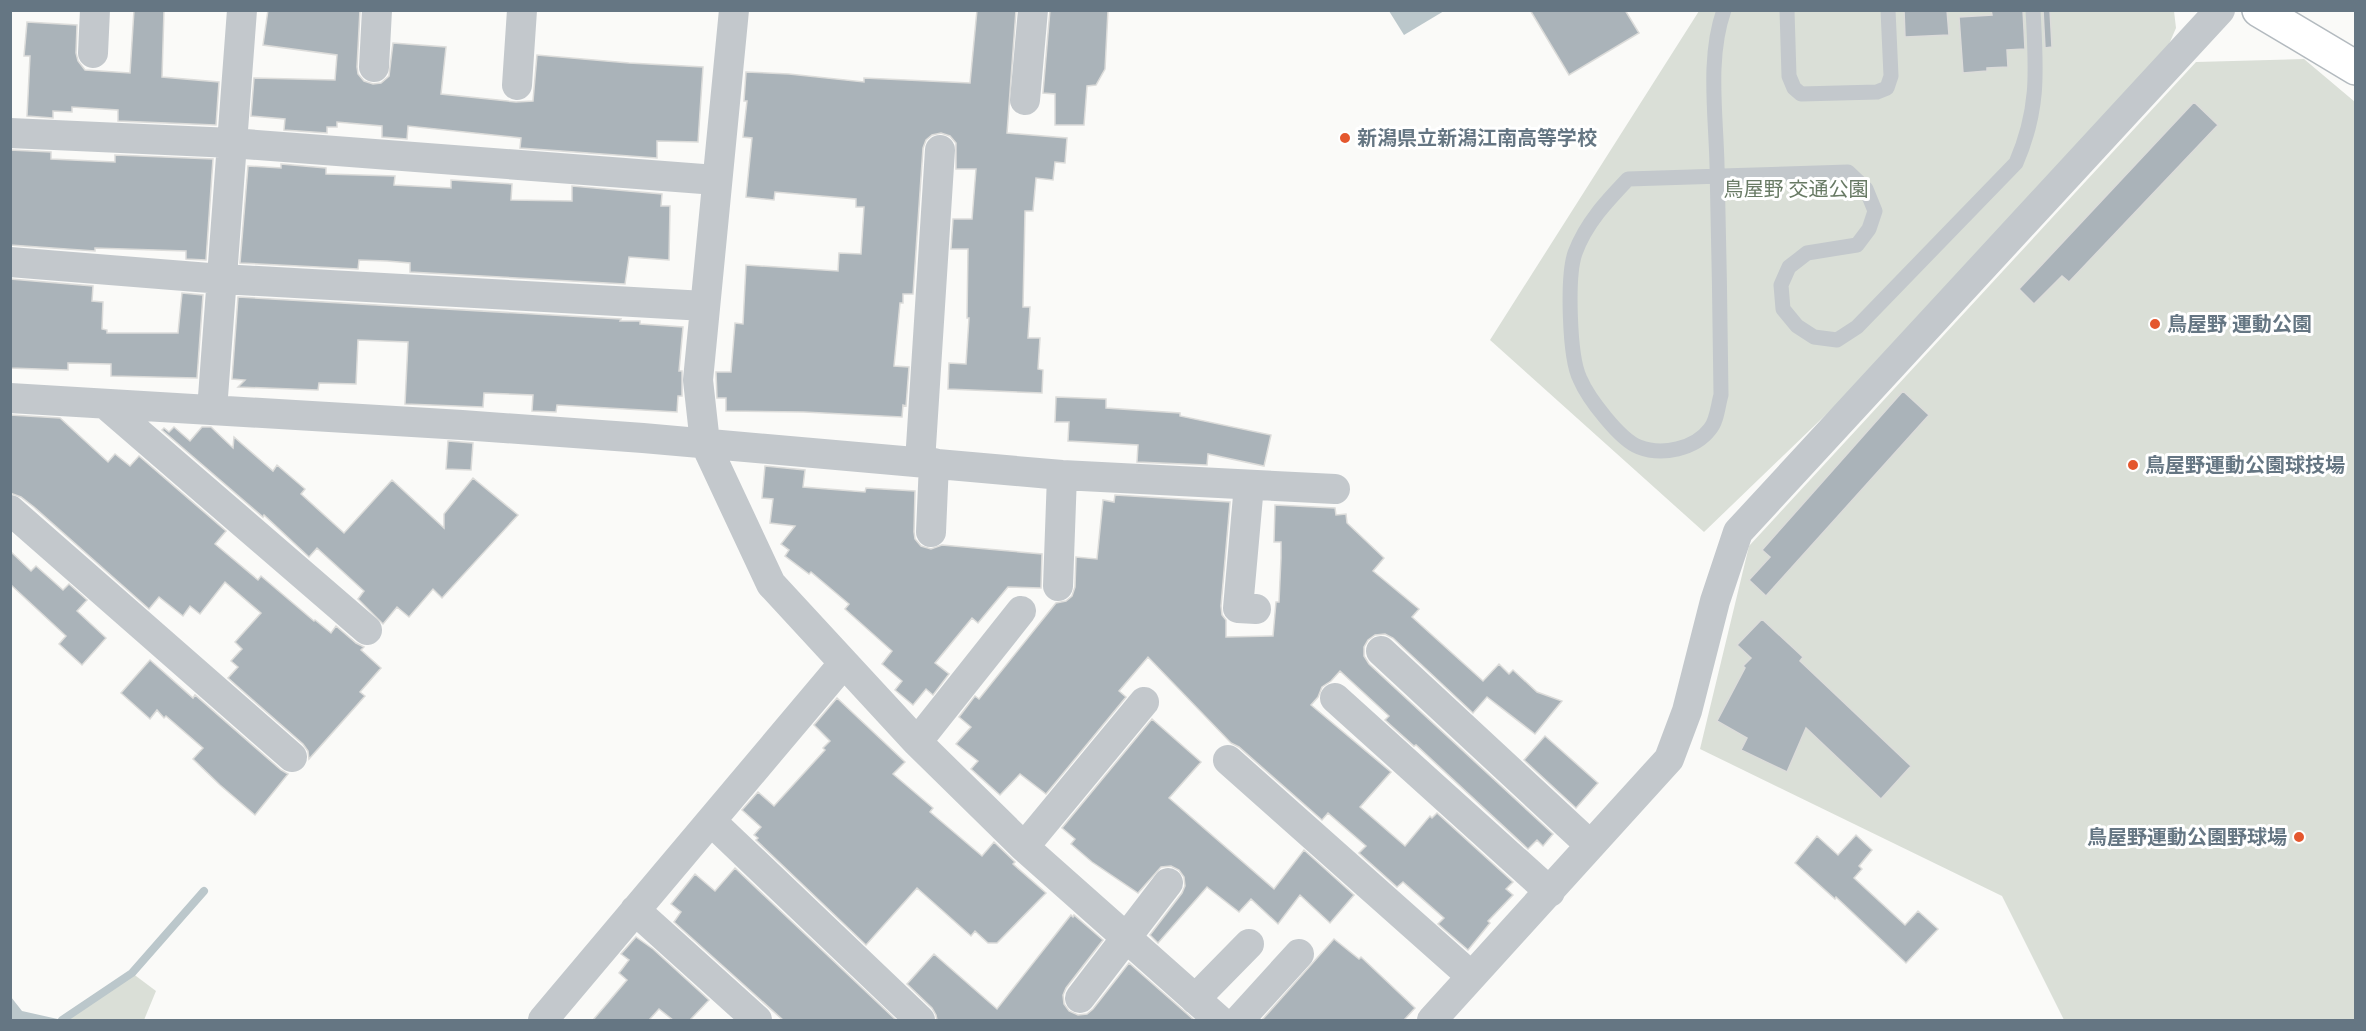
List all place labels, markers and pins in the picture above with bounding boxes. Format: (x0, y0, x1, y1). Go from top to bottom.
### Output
place label: 新潟県立新潟江南高等学校 (1357, 126, 1597, 150)
marker: 新潟県立新潟江南高等学校 (1338, 131, 1352, 145)
place label: 鳥屋野 運動公園 (2167, 312, 2312, 336)
marker: 鳥屋野 運動公園 (2148, 317, 2162, 331)
place label: 鳥屋野運動公園球技場 (2145, 453, 2345, 477)
marker: 鳥屋野運動公園球技場 (2126, 458, 2140, 472)
place label: 鳥屋野運動公園野球場 (2087, 825, 2287, 849)
marker: 鳥屋野運動公園野球場 (2292, 830, 2306, 844)

